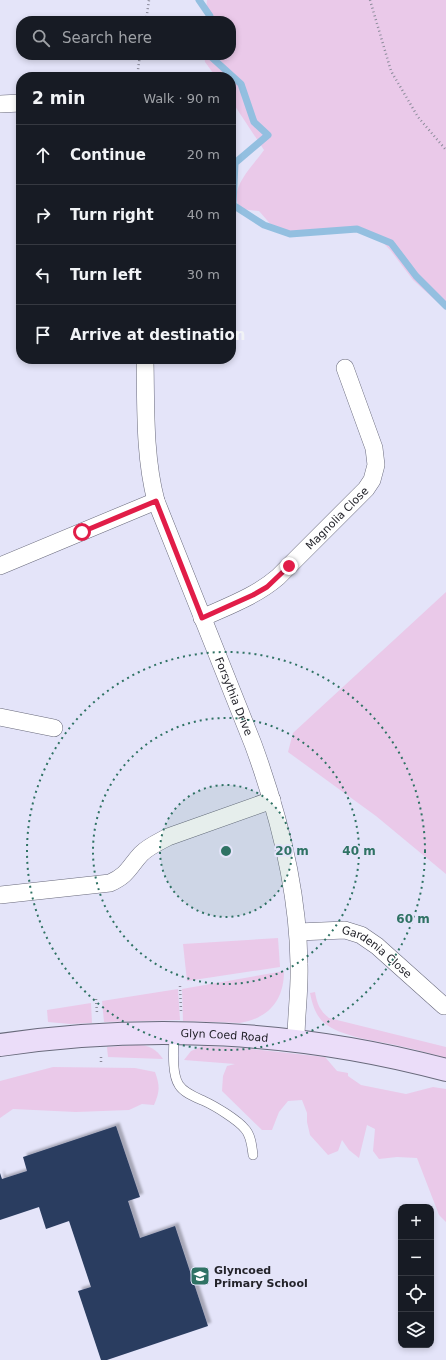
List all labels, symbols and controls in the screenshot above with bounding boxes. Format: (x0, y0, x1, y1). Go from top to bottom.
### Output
search box (16, 16, 236, 60)
icon: search (30, 27, 52, 49)
text: Search here (62, 29, 152, 47)
text: 2 min (32, 88, 85, 108)
text: Walk · 90 m (143, 91, 220, 106)
icon: ahead (32, 144, 54, 166)
text: Continue (70, 146, 146, 164)
text: 20 m (187, 147, 220, 162)
icon: right (32, 204, 54, 226)
text: Turn right (70, 206, 154, 224)
text: 40 m (187, 207, 220, 222)
icon: left (32, 264, 54, 286)
text: Turn left (70, 266, 142, 284)
text: 30 m (187, 267, 220, 282)
icon: arrive (32, 324, 54, 346)
text: Arrive at destination (70, 326, 245, 344)
street label: Magnolia Close (303, 484, 371, 552)
route start (73, 523, 91, 541)
route end (280, 557, 298, 575)
street label: Forsythia Drive (212, 655, 256, 738)
centre of rings (219, 844, 233, 858)
text: 20 m (275, 844, 309, 858)
text: 40 m (342, 844, 376, 858)
text: 60 m (396, 912, 430, 926)
street label: Gardenia Close (340, 923, 415, 981)
street label: Glyn Coed Road (180, 1027, 269, 1044)
map controls (398, 1204, 434, 1348)
button: + (398, 1204, 434, 1240)
button: − (398, 1240, 434, 1276)
place label: Glyncoed Primary School (214, 1264, 308, 1290)
school or university icon: Glyncoed Primary School (189, 1265, 211, 1287)
button: locate (398, 1276, 434, 1312)
button: layers (398, 1312, 434, 1348)

